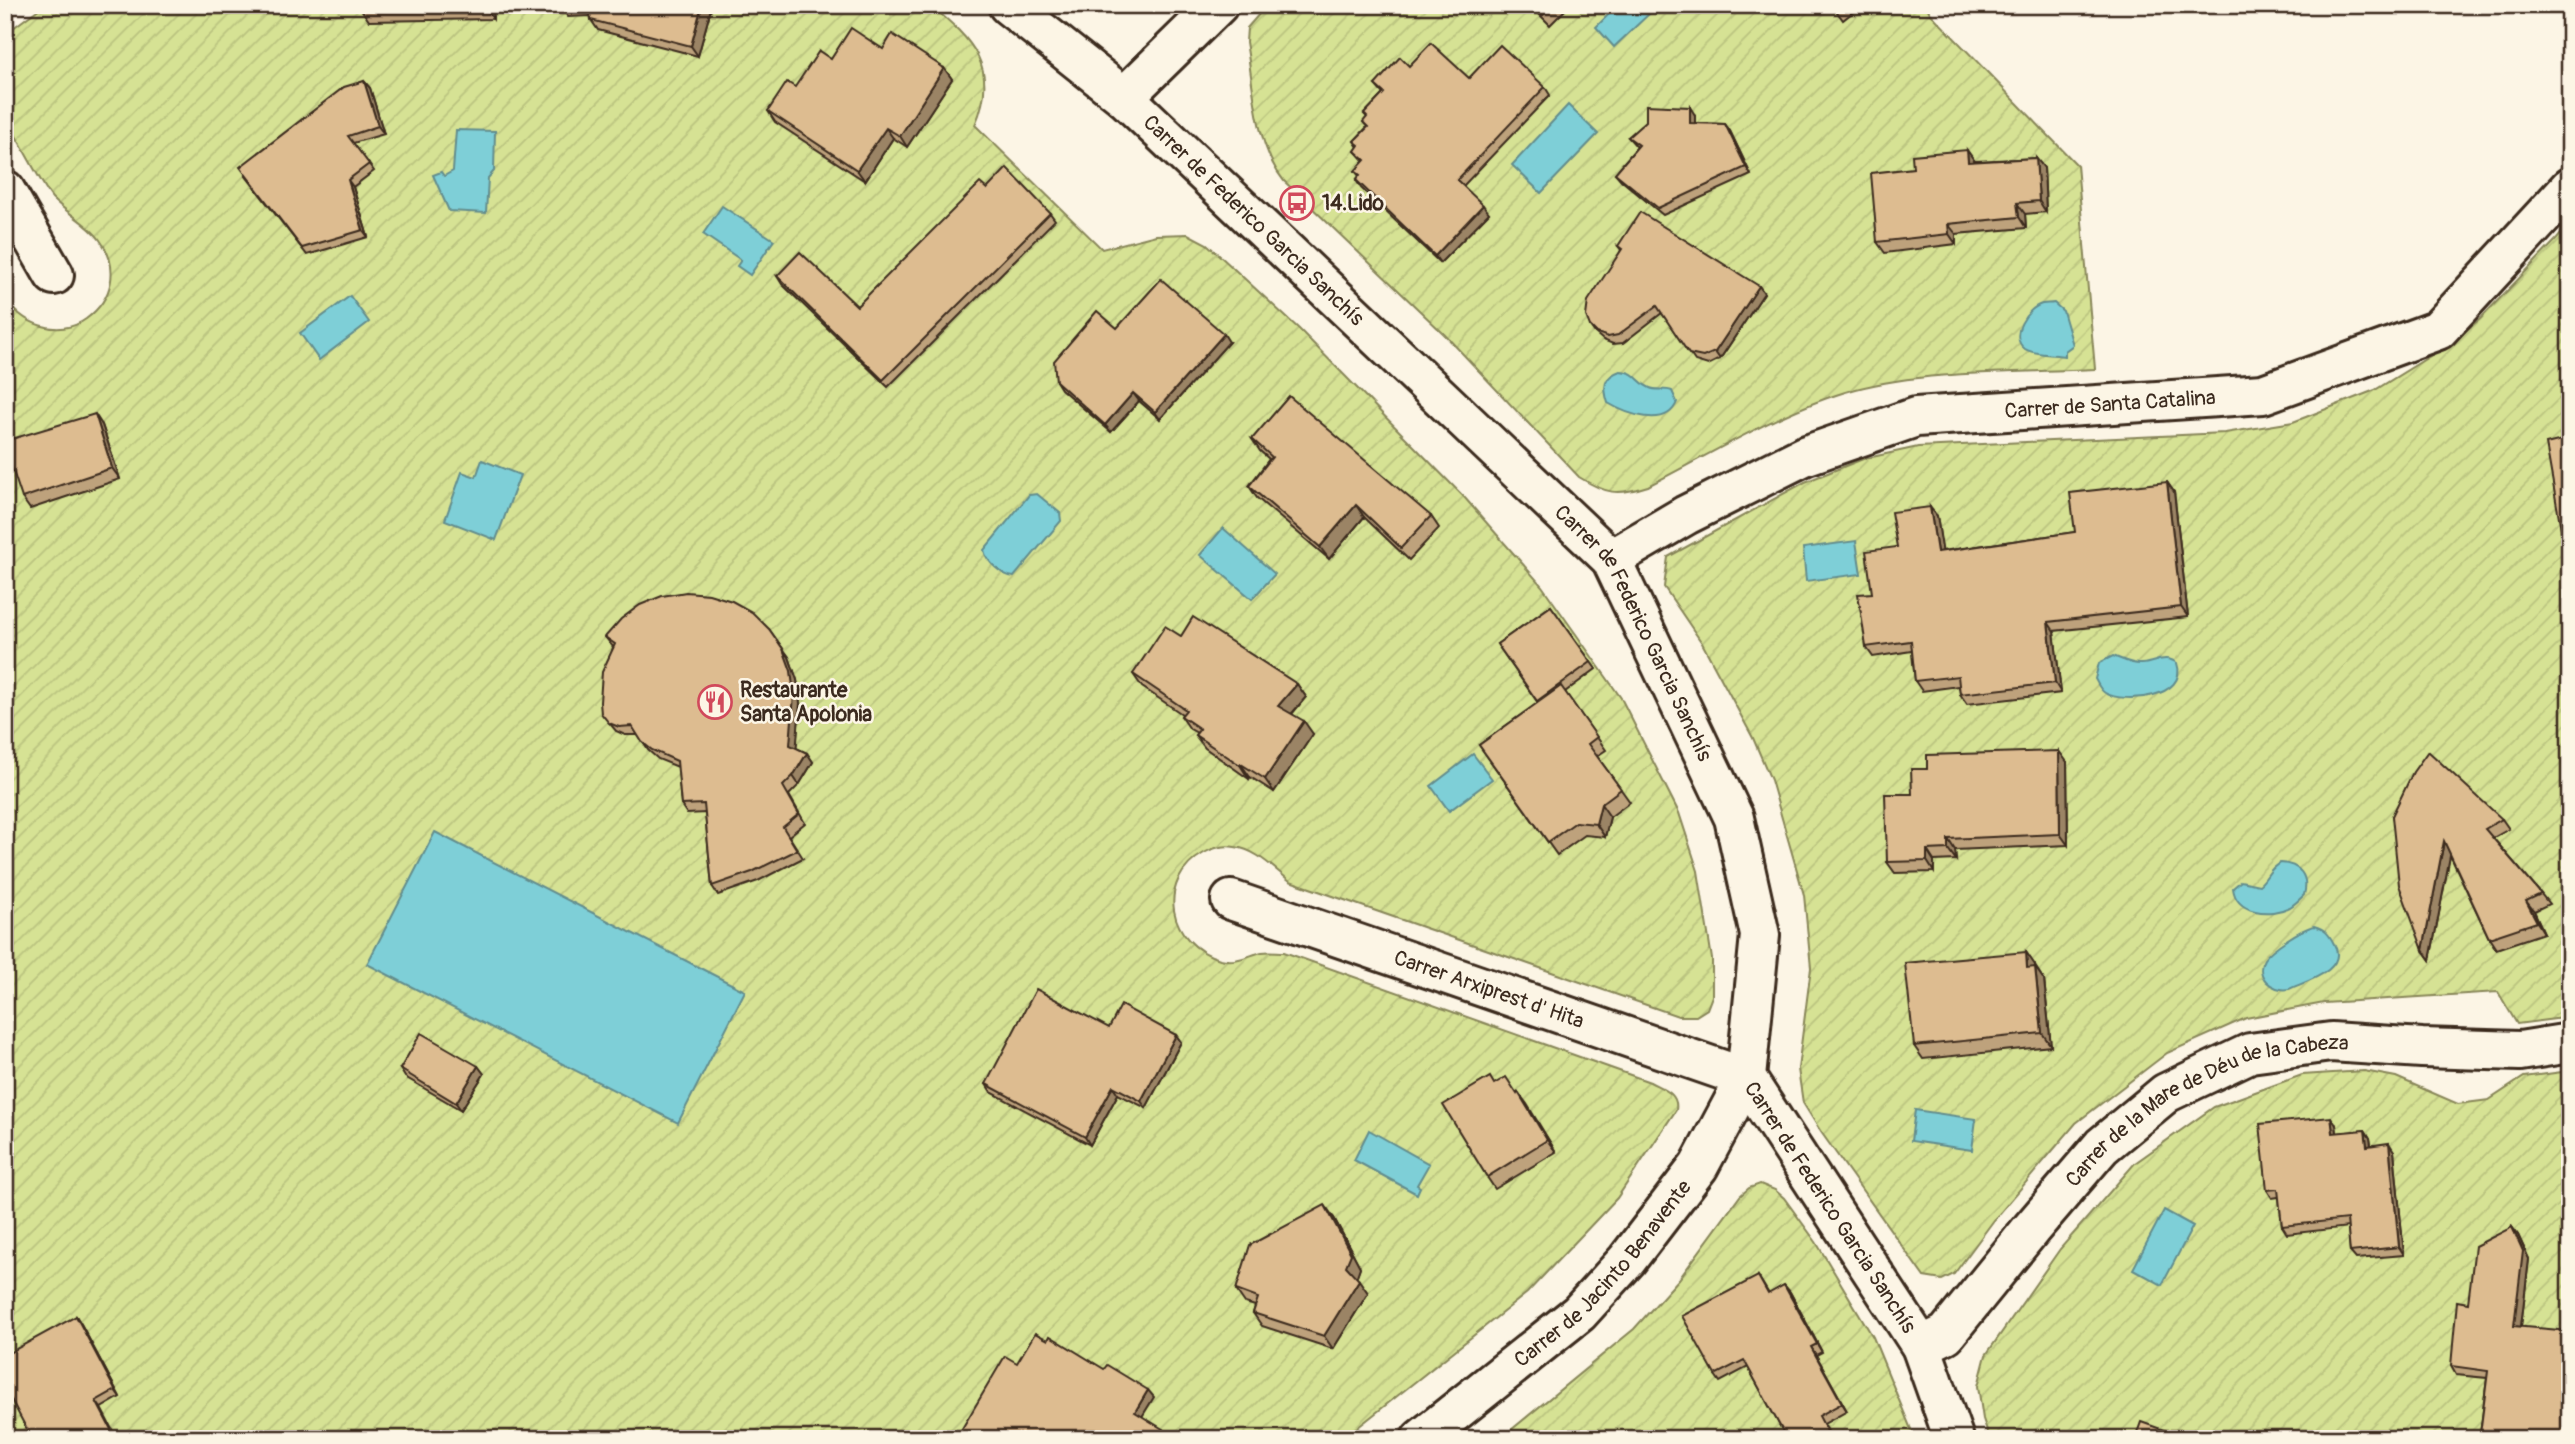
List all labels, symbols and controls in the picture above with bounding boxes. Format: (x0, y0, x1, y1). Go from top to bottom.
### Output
street label: Carrer de Federico Garcia Sanchís (1137, 109, 1370, 332)
bus stop icon: 14.Lido (1278, 184, 1316, 222)
place label: 14.Lido (1322, 190, 1384, 217)
street label: Carrer de Santa Catalina (2004, 384, 2217, 425)
street label: Carrer de Federico Garcia Sanchís (1548, 499, 1718, 766)
place label: Restaurante Santa Apolonia (740, 677, 872, 728)
restaurant icon: Restaurante Santa Apolonia (696, 683, 734, 721)
street label: Carrer Arxiprest d' Hita (1390, 944, 1587, 1035)
street label: Carrer de la Mare de Déu de la Cabeza (2060, 1029, 2349, 1193)
street label: Carrer de Federico Garcia Sanchís (1738, 1077, 1922, 1339)
street label: Carrer de Jacinto Benavente (1509, 1174, 1698, 1373)

